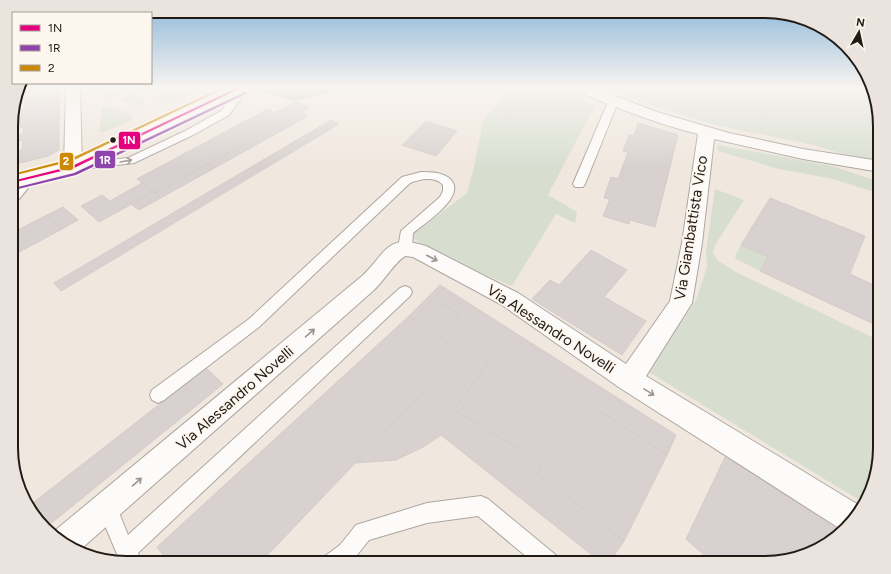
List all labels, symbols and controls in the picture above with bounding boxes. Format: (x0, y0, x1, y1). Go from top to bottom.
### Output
legend (12, 12, 152, 84)
north arrow (839, 12, 879, 52)
text: N (855, 16, 866, 30)
text: 1N (48, 21, 62, 35)
text: 1R (48, 41, 60, 55)
text: 2 (48, 61, 55, 75)
line badge: 1N (118, 131, 141, 150)
text: 1N (122, 134, 136, 147)
unlabelled marker (108, 135, 118, 145)
line badge: 1R (94, 150, 116, 169)
line badge: 2 (59, 152, 74, 171)
text: 1R (99, 154, 111, 167)
street label: Via Giambattista Vico (671, 154, 711, 302)
text: 2 (63, 155, 69, 168)
one-way arrow (119, 157, 132, 165)
one-way arrow (426, 254, 438, 262)
street label: Via Alessandro Novelli (484, 281, 618, 377)
one-way arrow (305, 329, 315, 338)
street label: Via Alessandro Novelli (173, 342, 297, 454)
one-way arrow (643, 389, 655, 397)
one-way arrow (132, 477, 142, 486)

